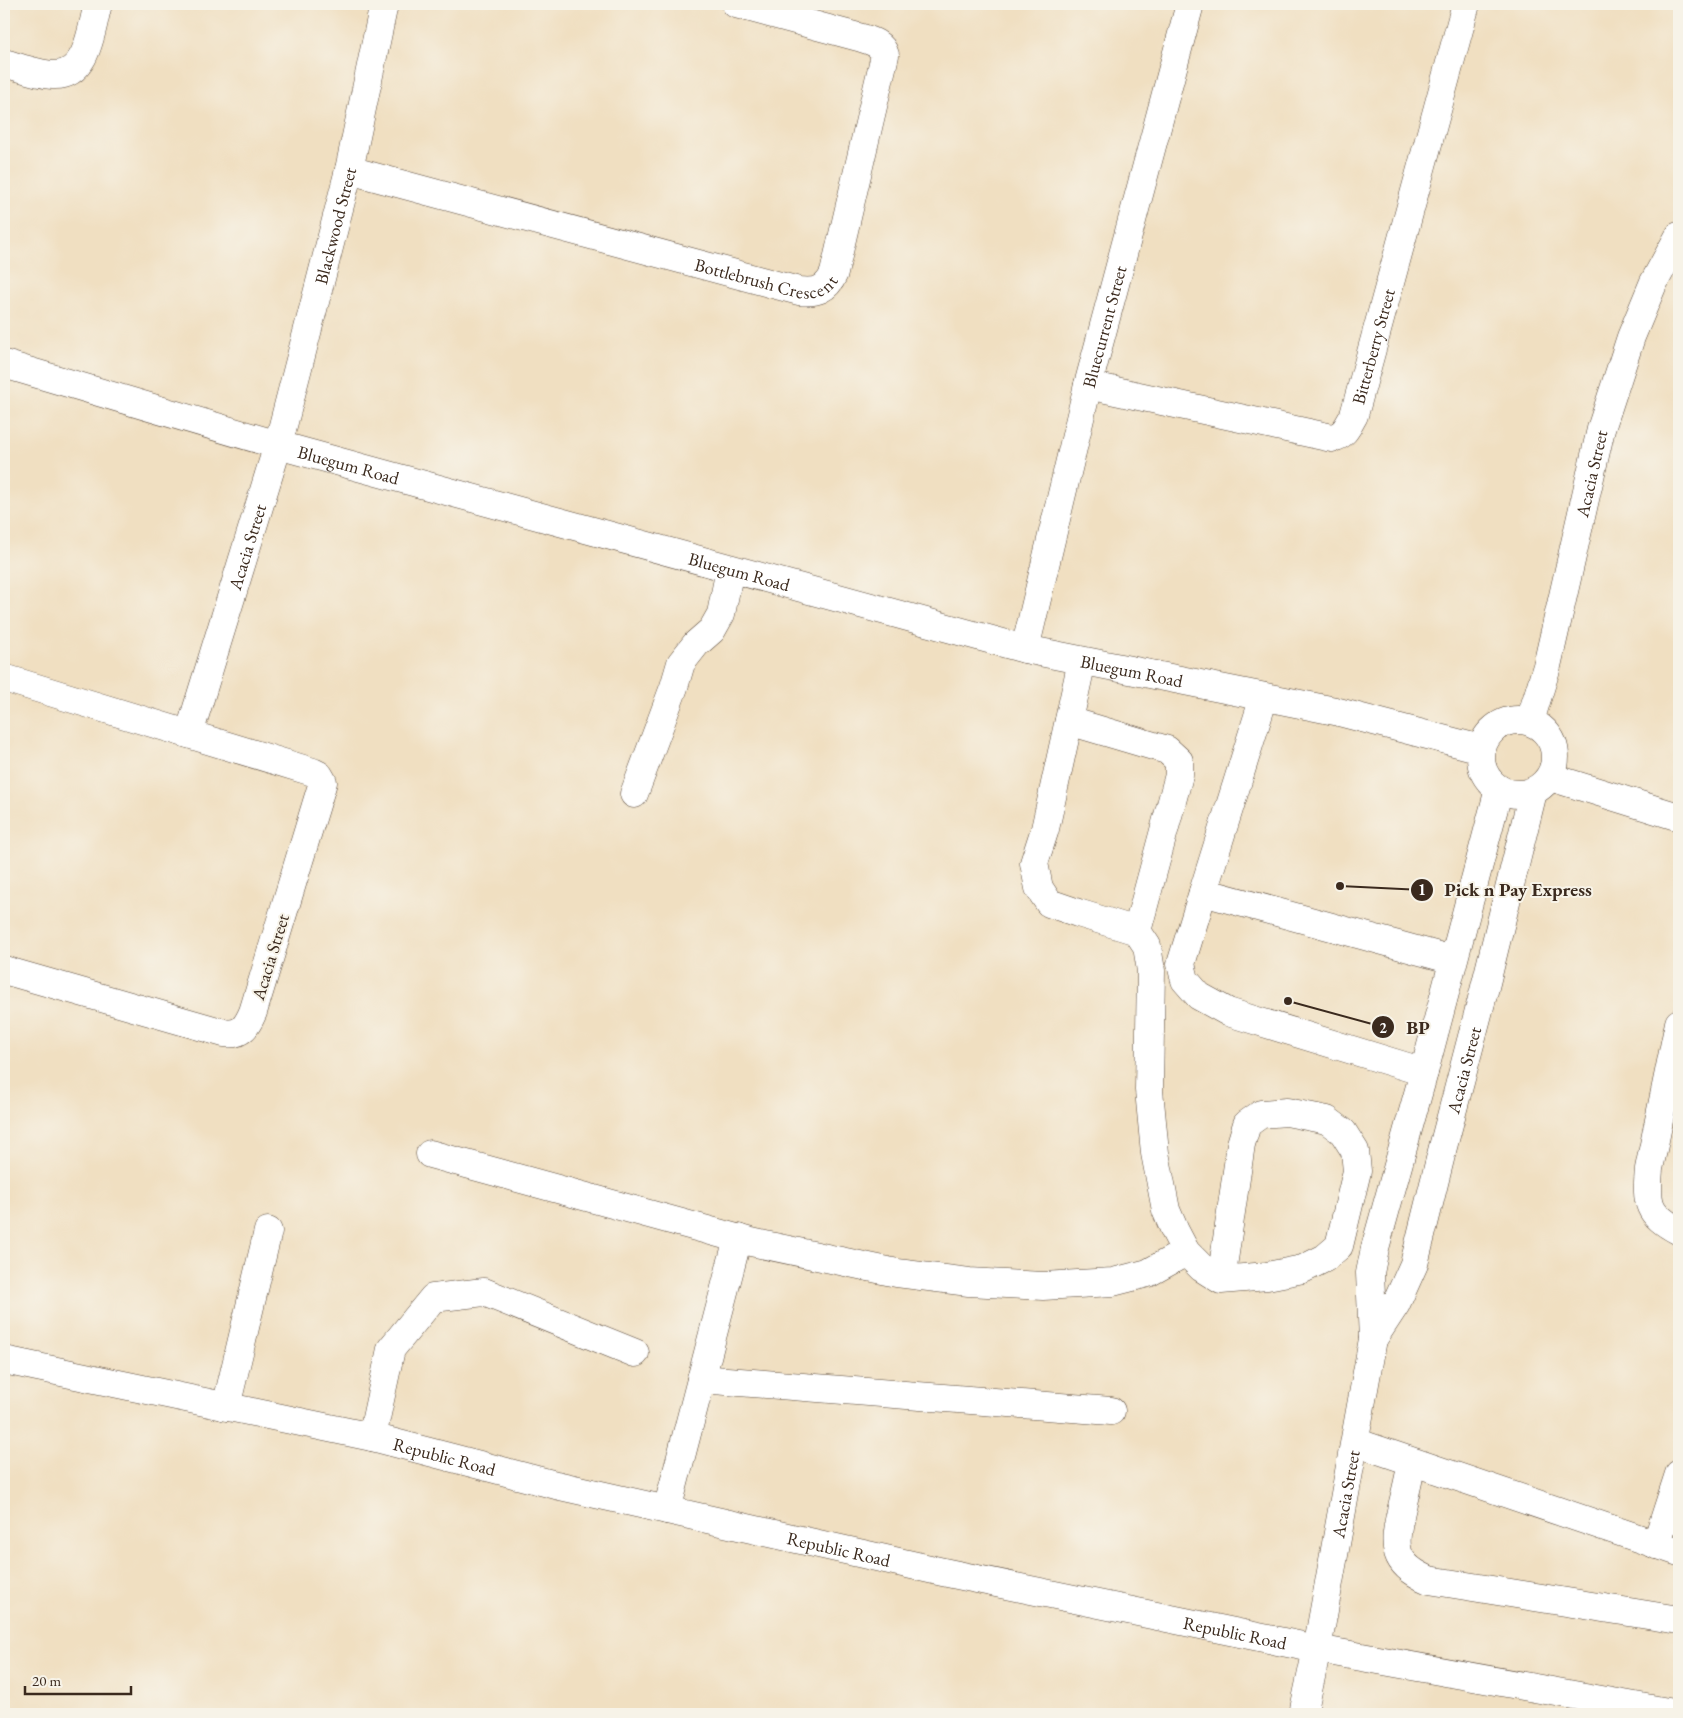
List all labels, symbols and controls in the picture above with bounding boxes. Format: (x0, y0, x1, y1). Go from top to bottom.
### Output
street label: Blackwood Street (309, 164, 361, 287)
street label: Bottlebrush Crescent (692, 252, 842, 303)
street label: Bluecurrent Street (1076, 263, 1131, 390)
street label: Bitterberry Street (1346, 286, 1400, 407)
street label: Acacia Street (1570, 427, 1612, 520)
street label: Bluegum Road (295, 439, 403, 489)
street label: Acacia Street (222, 501, 271, 593)
street label: Bluegum Road (686, 546, 793, 596)
street label: Bluegum Road (1079, 649, 1186, 692)
callout: Pick n Pay Express (1409, 873, 1602, 907)
text: Pick n Pay Express (1444, 877, 1592, 902)
text: 1 (1418, 880, 1426, 899)
street label: Acacia Street (246, 911, 294, 1004)
callout: BP (1371, 1010, 1439, 1044)
text: BP (1406, 1015, 1430, 1040)
text: 2 (1379, 1018, 1387, 1037)
street label: Acacia Street (1441, 1024, 1486, 1117)
street label: Republic Road (391, 1432, 499, 1481)
street label: Acacia Street (1326, 1448, 1364, 1541)
street label: Republic Road (785, 1526, 893, 1572)
street label: Republic Road (1181, 1610, 1290, 1654)
scale bar (25, 1663, 131, 1695)
text: 20 m (32, 1671, 61, 1690)

